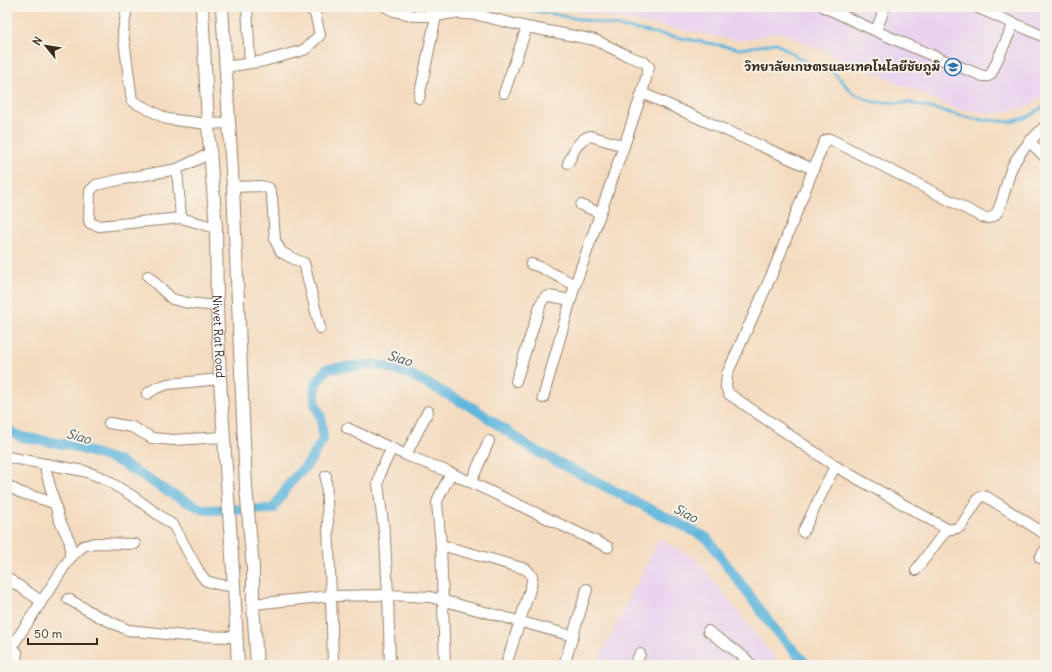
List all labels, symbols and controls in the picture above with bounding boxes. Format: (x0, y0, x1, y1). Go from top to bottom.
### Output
north arrow (26, 26, 66, 66)
text: N (29, 34, 45, 48)
school or university icon: วิทยาลัยเกษตรและเทคโนโลยีชัยภูมิ (943, 57, 963, 77)
place label: วิทยาลัยเกษตรและเทคโนโลยีชัยภูมิ (744, 59, 940, 76)
street label: Niwet Rat Road (210, 295, 228, 378)
water label: Siao (386, 347, 415, 370)
water label: Siao (65, 425, 94, 448)
water label: Siao (671, 500, 701, 527)
scale bar (28, 620, 97, 646)
text: 50 m (34, 626, 63, 641)

